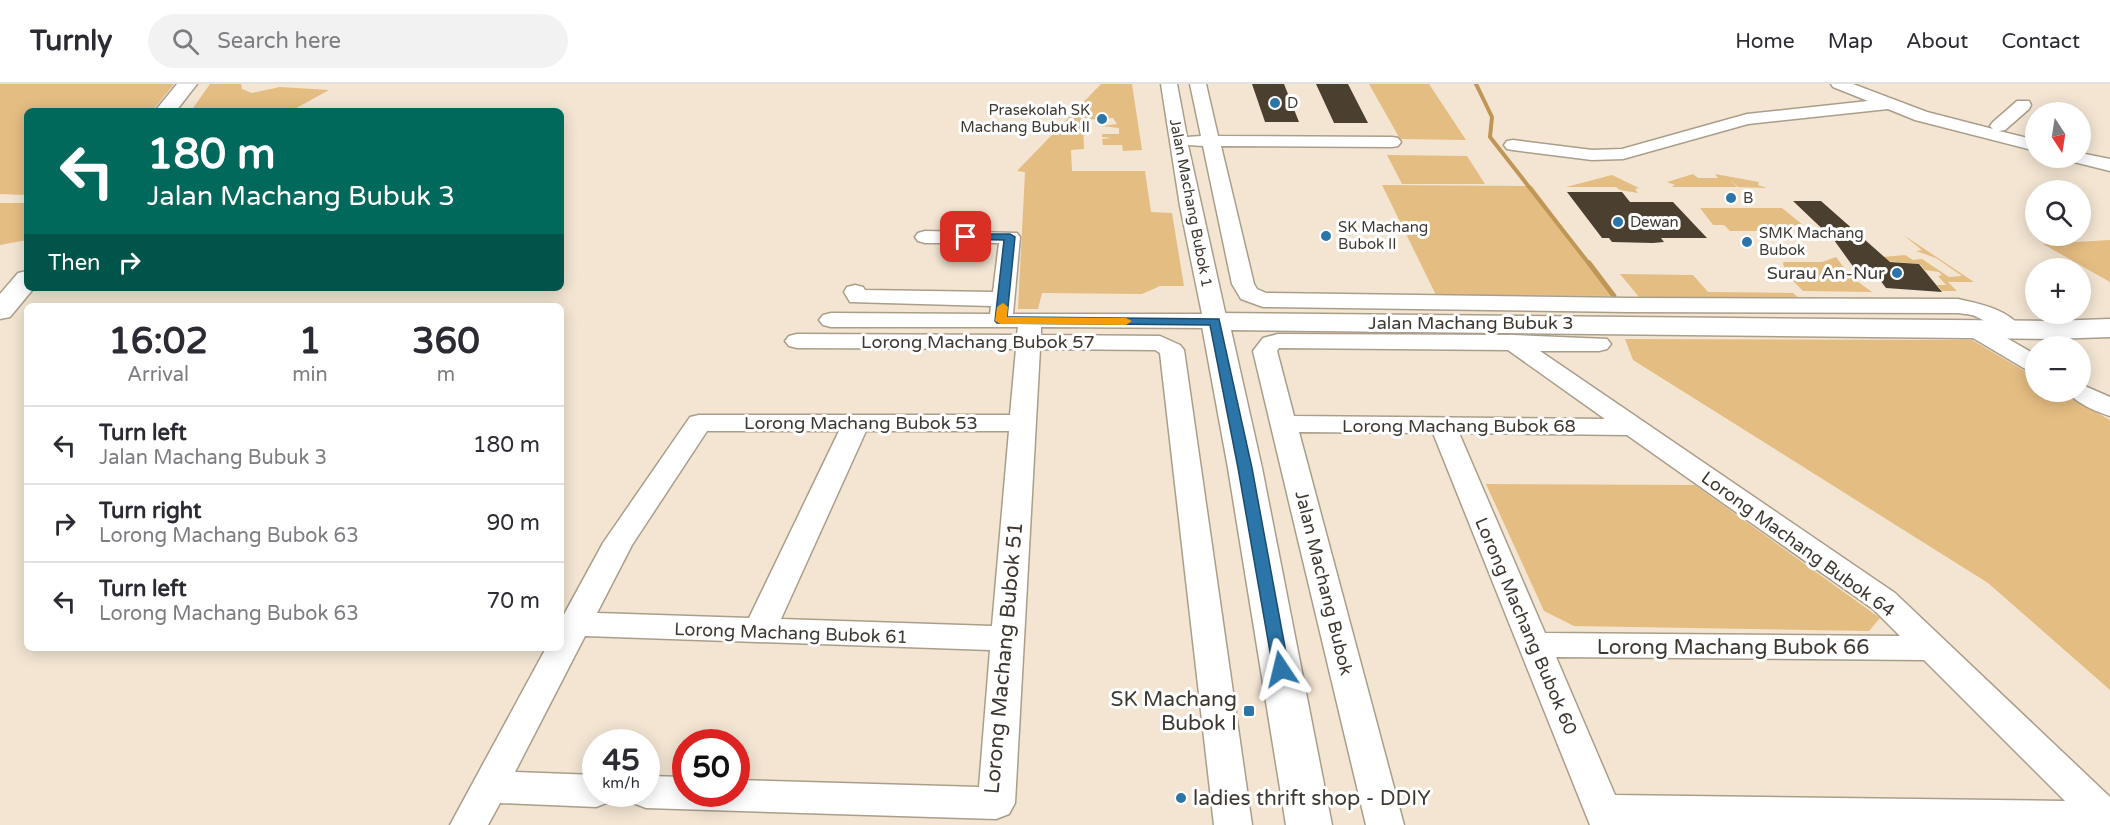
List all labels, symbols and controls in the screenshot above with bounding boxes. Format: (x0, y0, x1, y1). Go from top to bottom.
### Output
search box (148, 14, 568, 68)
text: Turnly (30, 24, 112, 58)
icon: search (169, 25, 202, 58)
text: Search here (217, 28, 341, 54)
text: Home (1735, 29, 1795, 54)
text: Map (1828, 29, 1873, 54)
text: About (1906, 29, 1968, 54)
text: Contact (2001, 29, 2080, 54)
place label: D (1287, 94, 1298, 112)
marker: D (1268, 96, 1282, 110)
place label: Prasekolah SK Machang Bubuk II (960, 101, 1090, 136)
north arrow (2025, 102, 2091, 168)
map controls (2025, 102, 2091, 402)
marker: Prasekolah SK Machang Bubuk II (1095, 112, 1109, 126)
street label: Jalan Machang Bubok 1 (1166, 117, 1216, 289)
text: 180 m (147, 129, 276, 180)
icon: left (48, 132, 126, 210)
text: Jalan Machang Bubuk 3 (147, 180, 455, 213)
button: search (2025, 180, 2091, 246)
place label: B (1743, 189, 1753, 207)
marker: B (1724, 191, 1738, 205)
pin (940, 211, 991, 262)
place label: Dewan (1630, 213, 1679, 231)
marker: Dewan (1611, 215, 1625, 229)
place label: SK Machang Bubok II (1338, 218, 1428, 253)
icon: arrive (949, 220, 982, 253)
place label: SMK Machang Bubok (1759, 224, 1864, 259)
marker: SK Machang Bubok II (1319, 229, 1333, 243)
marker: SMK Machang Bubok (1740, 235, 1754, 249)
icon: right (113, 246, 146, 279)
text: Then (48, 250, 101, 276)
button: + (2025, 258, 2091, 324)
place label: Surau An-Nur (1767, 262, 1885, 284)
marker: Surau An-Nur (1890, 266, 1904, 280)
street label: Jalan Machang Bubuk 3 (1368, 312, 1574, 334)
text: 16:02 (108, 320, 208, 363)
text: 1 (299, 320, 321, 363)
text: 360 (412, 320, 480, 363)
street label: Lorong Machang Bubok 57 (861, 331, 1095, 353)
button: − (2025, 336, 2091, 402)
text: Arrival (127, 363, 189, 387)
text: min (292, 363, 328, 387)
text: m (437, 363, 455, 387)
street label: Lorong Machang Bubok 53 (744, 412, 978, 434)
street label: Lorong Machang Bubok 68 (1342, 415, 1576, 437)
text: Turn left (99, 420, 187, 446)
icon: left (48, 429, 81, 462)
text: 180 m (473, 432, 540, 458)
text: Jalan Machang Bubuk 3 (99, 446, 327, 470)
street label: Lorong Machang Bubok 64 (1697, 466, 1899, 622)
street label: Jalan Machang Bubok (1290, 488, 1358, 678)
text: Turn right (99, 498, 201, 524)
icon: right (48, 507, 81, 540)
text: 90 m (486, 510, 540, 536)
street label: Lorong Machang Bubok 60 (1470, 514, 1582, 738)
street label: Lorong Machang Bubok 51 (980, 521, 1028, 795)
text: Lorong Machang Bubok 63 (99, 524, 359, 548)
text: Turn left (99, 576, 187, 602)
icon: left (48, 585, 81, 618)
text: 70 m (486, 588, 540, 614)
text: Lorong Machang Bubok 63 (99, 602, 359, 626)
street label: Lorong Machang Bubok 61 (674, 618, 908, 648)
street label: Lorong Machang Bubok 66 (1597, 635, 1869, 660)
position arrow (1249, 637, 1313, 701)
place label: SK Machang Bubok I (1111, 687, 1237, 736)
marker: SK Machang Bubok I (1242, 704, 1256, 718)
speed limit sign: 50 (672, 729, 750, 807)
text: 45 (602, 742, 640, 779)
text: km/h (602, 774, 640, 792)
place label: ladies thrift shop - DDIY (1193, 786, 1431, 811)
marker: ladies thrift shop - DDIY (1174, 791, 1188, 805)

